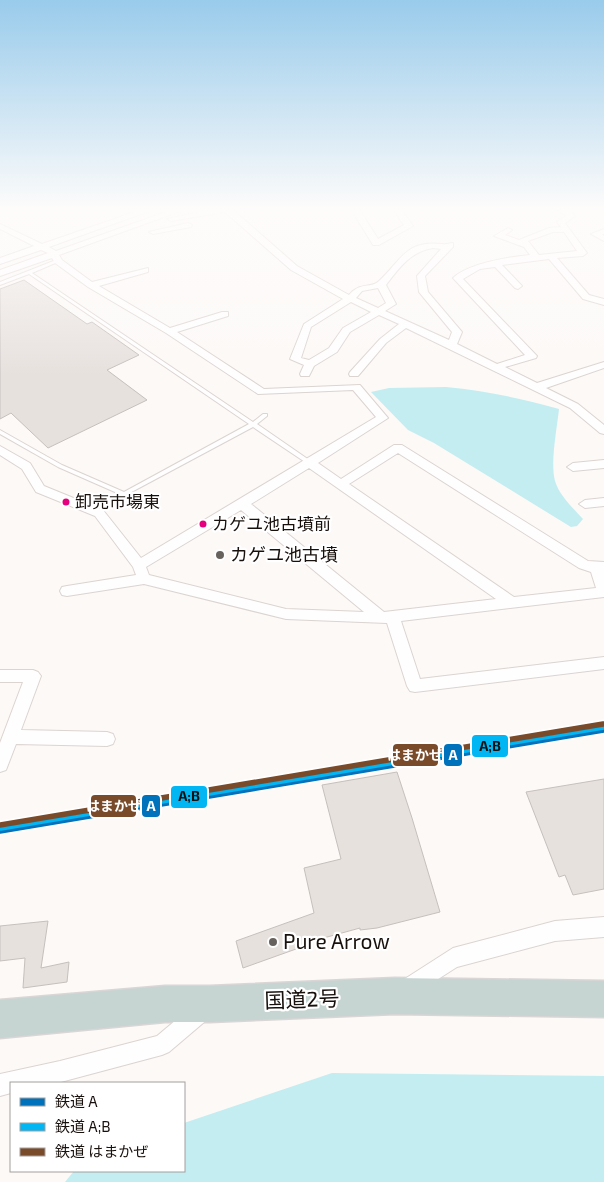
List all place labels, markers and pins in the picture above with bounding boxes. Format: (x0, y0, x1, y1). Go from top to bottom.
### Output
place label: 卸売市場東 (75, 491, 160, 511)
marker: 卸売市場東 (61, 497, 71, 507)
place label: カゲユ池古墳前 (212, 513, 331, 533)
marker: カゲユ池古墳前 (198, 519, 208, 529)
place label: カゲユ池古墳 (230, 543, 338, 565)
marker: カゲユ池古墳 (214, 549, 226, 561)
place label: Pure Arrow (283, 928, 390, 953)
marker: Pure Arrow (267, 936, 279, 948)

